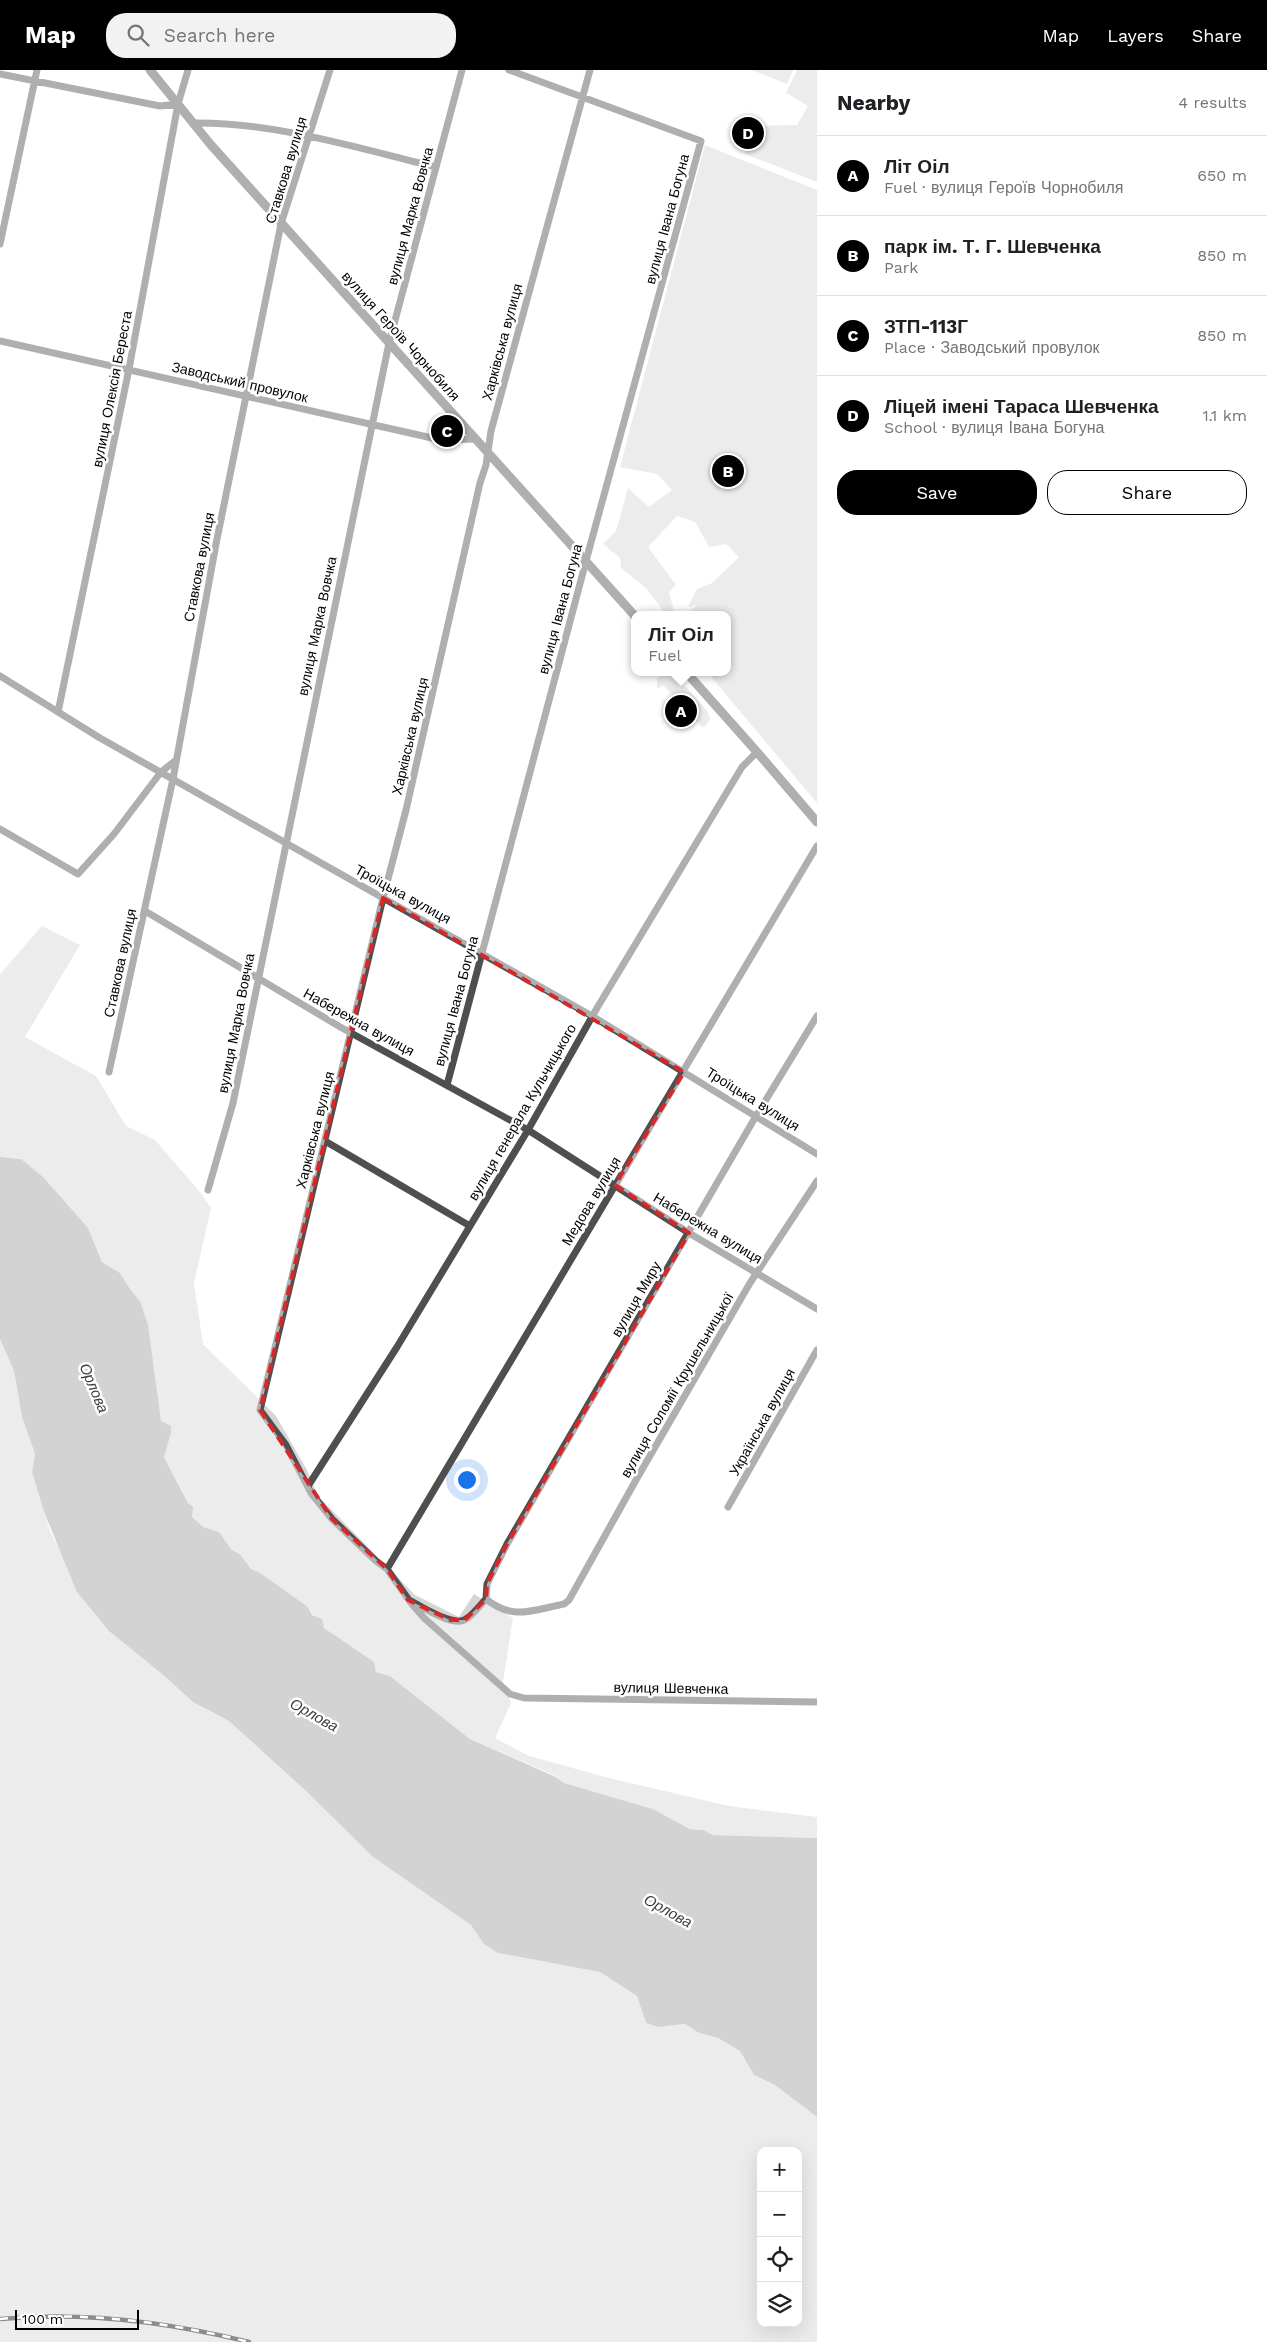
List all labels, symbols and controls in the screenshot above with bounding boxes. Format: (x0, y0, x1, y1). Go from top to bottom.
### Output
search box (106, 13, 456, 58)
text: Map (25, 21, 76, 49)
icon: search (124, 21, 152, 49)
text: Search here (164, 24, 275, 47)
text: Map (1042, 25, 1079, 46)
text: Layers (1107, 25, 1164, 46)
text: Share (1192, 25, 1242, 46)
text: Nearby (837, 90, 910, 115)
text: 4 results (1178, 93, 1247, 112)
pin: D (732, 114, 764, 152)
street label: Ставкова вулиця (262, 115, 310, 225)
street label: вулиця Марка Вовчка (384, 145, 436, 287)
street label: вулиця Івана Богуна (642, 152, 692, 286)
text: Літ Оіл (884, 155, 949, 178)
text: A (848, 166, 858, 185)
text: 650 m (1197, 166, 1247, 185)
text: Fuel · вулиця Героїв Чорнобиля (884, 178, 1123, 197)
text: парк ім. Т. Г. Шевченка (884, 235, 1101, 258)
text: B (848, 246, 858, 265)
text: 850 m (1197, 246, 1247, 265)
text: Park (884, 258, 918, 277)
street label: вулиця Героїв Чорнобиля (339, 268, 463, 404)
street label: Харківська вулиця (479, 282, 525, 402)
street label: вулиця Олексія Береста (89, 309, 135, 469)
text: ЗТП-113Г (884, 315, 968, 338)
text: C (848, 326, 858, 345)
text: 850 m (1197, 326, 1247, 345)
text: Place · Заводський провулок (884, 338, 1100, 357)
street label: Заводський провулок (170, 359, 310, 406)
text: Ліцей імені Тараса Шевченка (884, 395, 1159, 418)
text: D (847, 406, 859, 425)
text: 1.1 km (1202, 406, 1247, 425)
pin: C (431, 412, 463, 450)
text: School · вулиця Івана Богуна (884, 418, 1104, 437)
pin: B (712, 452, 744, 490)
button: Save (837, 470, 1037, 515)
button: Share (1047, 470, 1247, 515)
street label: Ставкова вулиця (181, 511, 217, 623)
street label: вулиця Івана Богуна (535, 542, 585, 676)
street label: вулиця Марка Вовчка (294, 555, 340, 697)
popup (631, 611, 731, 676)
text: Літ Оіл (648, 623, 714, 646)
text: Fuel (648, 646, 681, 665)
street label: Харківська вулиця (389, 676, 431, 796)
pin: A (665, 692, 697, 730)
street label: Троїцька вулиця (352, 861, 454, 927)
street label: Ставкова вулиця (101, 907, 139, 1019)
street label: вулиця Івана Богуна (431, 934, 481, 1068)
street label: вулиця Марка Вовчка (215, 952, 257, 1094)
street label: Набережна вулиця (301, 985, 417, 1059)
street label: вулиця генерала Кульчицького (465, 1021, 579, 1203)
street label: Троїцька вулиця (703, 1064, 803, 1134)
street label: Харківська вулиця (293, 1070, 337, 1190)
street label: Медова вулиця (558, 1154, 624, 1248)
street label: Набережна вулиця (651, 1189, 765, 1267)
street label: вулиця Миру (608, 1258, 664, 1340)
street label: вулиця Соломії Крушельницької (617, 1290, 737, 1480)
water label: Орлова (75, 1360, 113, 1416)
street label: Українська вулиця (726, 1366, 798, 1478)
your location (454, 1467, 480, 1493)
street label: вулиця Шевченка (614, 1679, 729, 1697)
water label: Орлова (287, 1694, 341, 1736)
water label: Орлова (641, 1890, 695, 1932)
map controls (757, 2147, 802, 2327)
button: + (757, 2147, 802, 2192)
button: − (757, 2192, 802, 2237)
button: locate (757, 2237, 802, 2282)
button: layers (757, 2282, 802, 2327)
scale bar (15, 2307, 139, 2330)
text: 100 m (22, 2311, 63, 2327)

